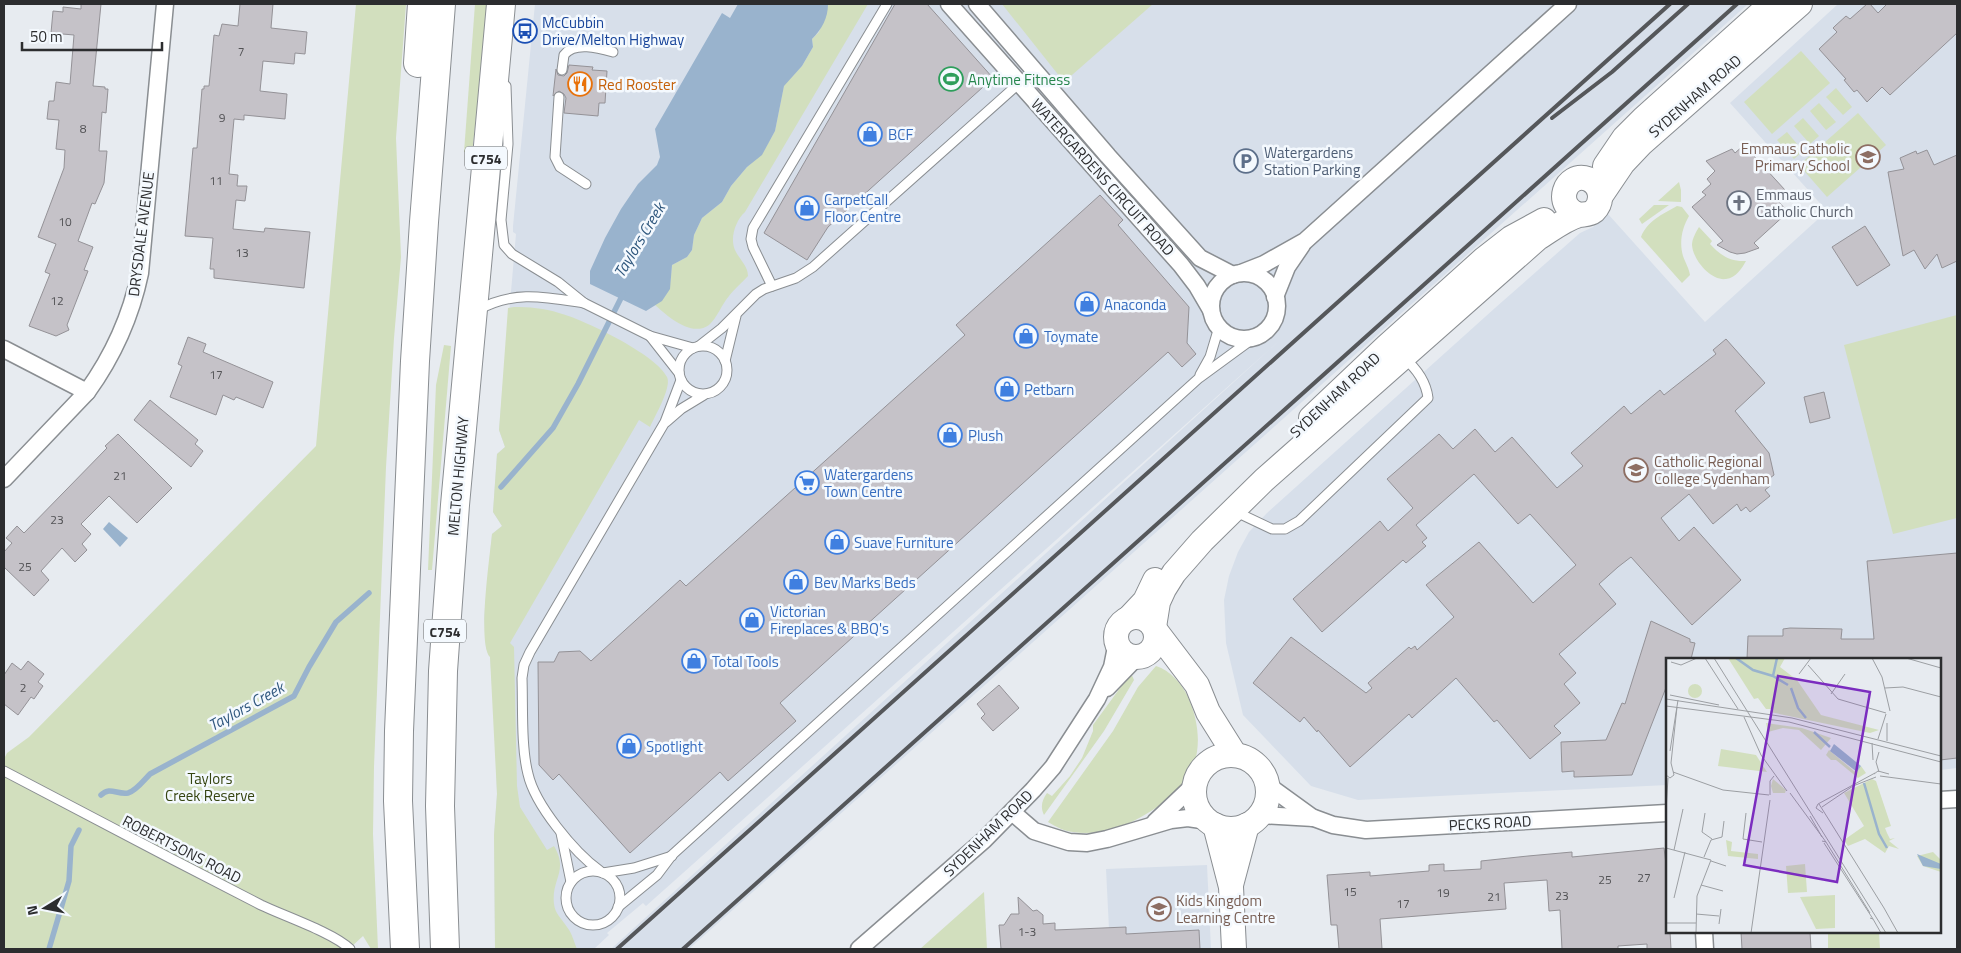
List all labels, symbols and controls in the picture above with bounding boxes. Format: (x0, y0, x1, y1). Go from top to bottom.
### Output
place label: McCubbin Drive/Melton Highway (542, 11, 684, 51)
bus stop icon: McCubbin Drive/Melton Highway (512, 18, 538, 44)
scale bar (22, 20, 162, 52)
text: 50 m (30, 25, 63, 48)
house number: 7 (238, 42, 244, 61)
street label: SYDENHAM ROAD (1643, 49, 1747, 143)
sports icon: Anytime Fitness (938, 66, 964, 92)
place label: Anytime Fitness (968, 68, 1070, 91)
restaurant icon: Red Rooster (567, 71, 593, 97)
place label: Red Rooster (598, 73, 676, 96)
street label: WATERGARDENS CIRCUIT ROAD (1026, 93, 1180, 261)
house number: 9 (219, 108, 226, 127)
house number: 8 (80, 119, 87, 138)
shop icon: BCF (857, 121, 883, 147)
place label: BCF (888, 123, 913, 146)
place label: Emmaus Catholic Primary School (1741, 137, 1850, 177)
place label: Watergardens Station Parking (1264, 141, 1361, 181)
school or university icon: Emmaus Catholic Primary School (1855, 144, 1881, 170)
road number: C754 (465, 146, 507, 170)
parking icon: Watergardens Station Parking (1233, 148, 1259, 174)
street label: DRYSDALE AVENUE (122, 170, 160, 298)
house number: 11 (209, 171, 223, 190)
place label: Emmaus Catholic Church (1756, 183, 1853, 223)
place label: CarpetCall Floor Centre (824, 188, 901, 228)
church icon: Emmaus Catholic Church (1726, 190, 1752, 216)
shop icon: CarpetCall Floor Centre (794, 195, 820, 221)
water label: Taylors Creek (607, 197, 672, 282)
house number: 10 (58, 212, 72, 231)
house number: 13 (235, 243, 249, 262)
house number: 12 (50, 291, 64, 310)
shop icon: Anaconda (1074, 291, 1100, 317)
place label: Anaconda (1104, 293, 1167, 316)
shop icon: Toymate (1013, 323, 1039, 349)
place label: Toymate (1044, 325, 1098, 348)
street label: SYDENHAM ROAD (1285, 347, 1385, 443)
house number: 17 (209, 365, 223, 384)
shop icon: Petbarn (994, 376, 1020, 402)
place label: Petbarn (1024, 378, 1074, 401)
street label: MELTON HIGHWAY (441, 415, 475, 537)
shop icon: Plush (937, 422, 963, 448)
place label: Plush (968, 424, 1003, 447)
place label: Catholic Regional College Sydenham (1654, 450, 1770, 490)
school or university icon: Catholic Regional College Sydenham (1623, 457, 1649, 483)
place label: Watergardens Town Centre (824, 463, 913, 503)
house number: 21 (113, 466, 127, 485)
supermarket icon: Watergardens Town Centre (794, 470, 820, 496)
house number: 23 (50, 510, 64, 529)
shop icon: Suave Furniture (824, 529, 850, 555)
place label: Suave Furniture (854, 531, 953, 554)
house number: 25 (18, 557, 32, 576)
shop icon: Bev Marks Beds (783, 569, 809, 595)
place label: Bev Marks Beds (814, 571, 916, 594)
place label: Victorian Fireplaces & BBQ's (770, 600, 889, 640)
shop icon: Victorian Fireplaces & BBQ's (739, 607, 765, 633)
road number: C754 (424, 620, 466, 642)
shop icon: Total Tools (681, 648, 707, 674)
place label: Total Tools (712, 650, 779, 673)
inset map (1666, 658, 1941, 933)
water label: Taylors Creek (204, 674, 290, 737)
house number: 2 (20, 678, 26, 697)
shop icon: Spotlight (616, 733, 642, 759)
place label: Spotlight (646, 735, 704, 758)
park label: Taylors Creek Reserve (165, 767, 255, 807)
street label: SYDENHAM ROAD (938, 784, 1038, 882)
street label: ROBERTSONS ROAD (118, 809, 246, 889)
street label: PECKS ROAD (1448, 809, 1532, 837)
house number: 27 (1637, 868, 1651, 887)
house number: 25 (1598, 870, 1612, 889)
house number: 15 (1343, 882, 1357, 901)
north arrow (20, 883, 70, 933)
house number: 19 (1436, 883, 1450, 902)
house number: 23 (1555, 886, 1569, 905)
house number: 21 (1487, 887, 1501, 906)
place label: Kids Kingdom Learning Centre (1176, 889, 1275, 929)
house number: 17 (1396, 894, 1410, 913)
school or university icon: Kids Kingdom Learning Centre (1146, 896, 1172, 922)
text: N (21, 904, 43, 917)
house number: 1-3 (1018, 922, 1036, 941)

